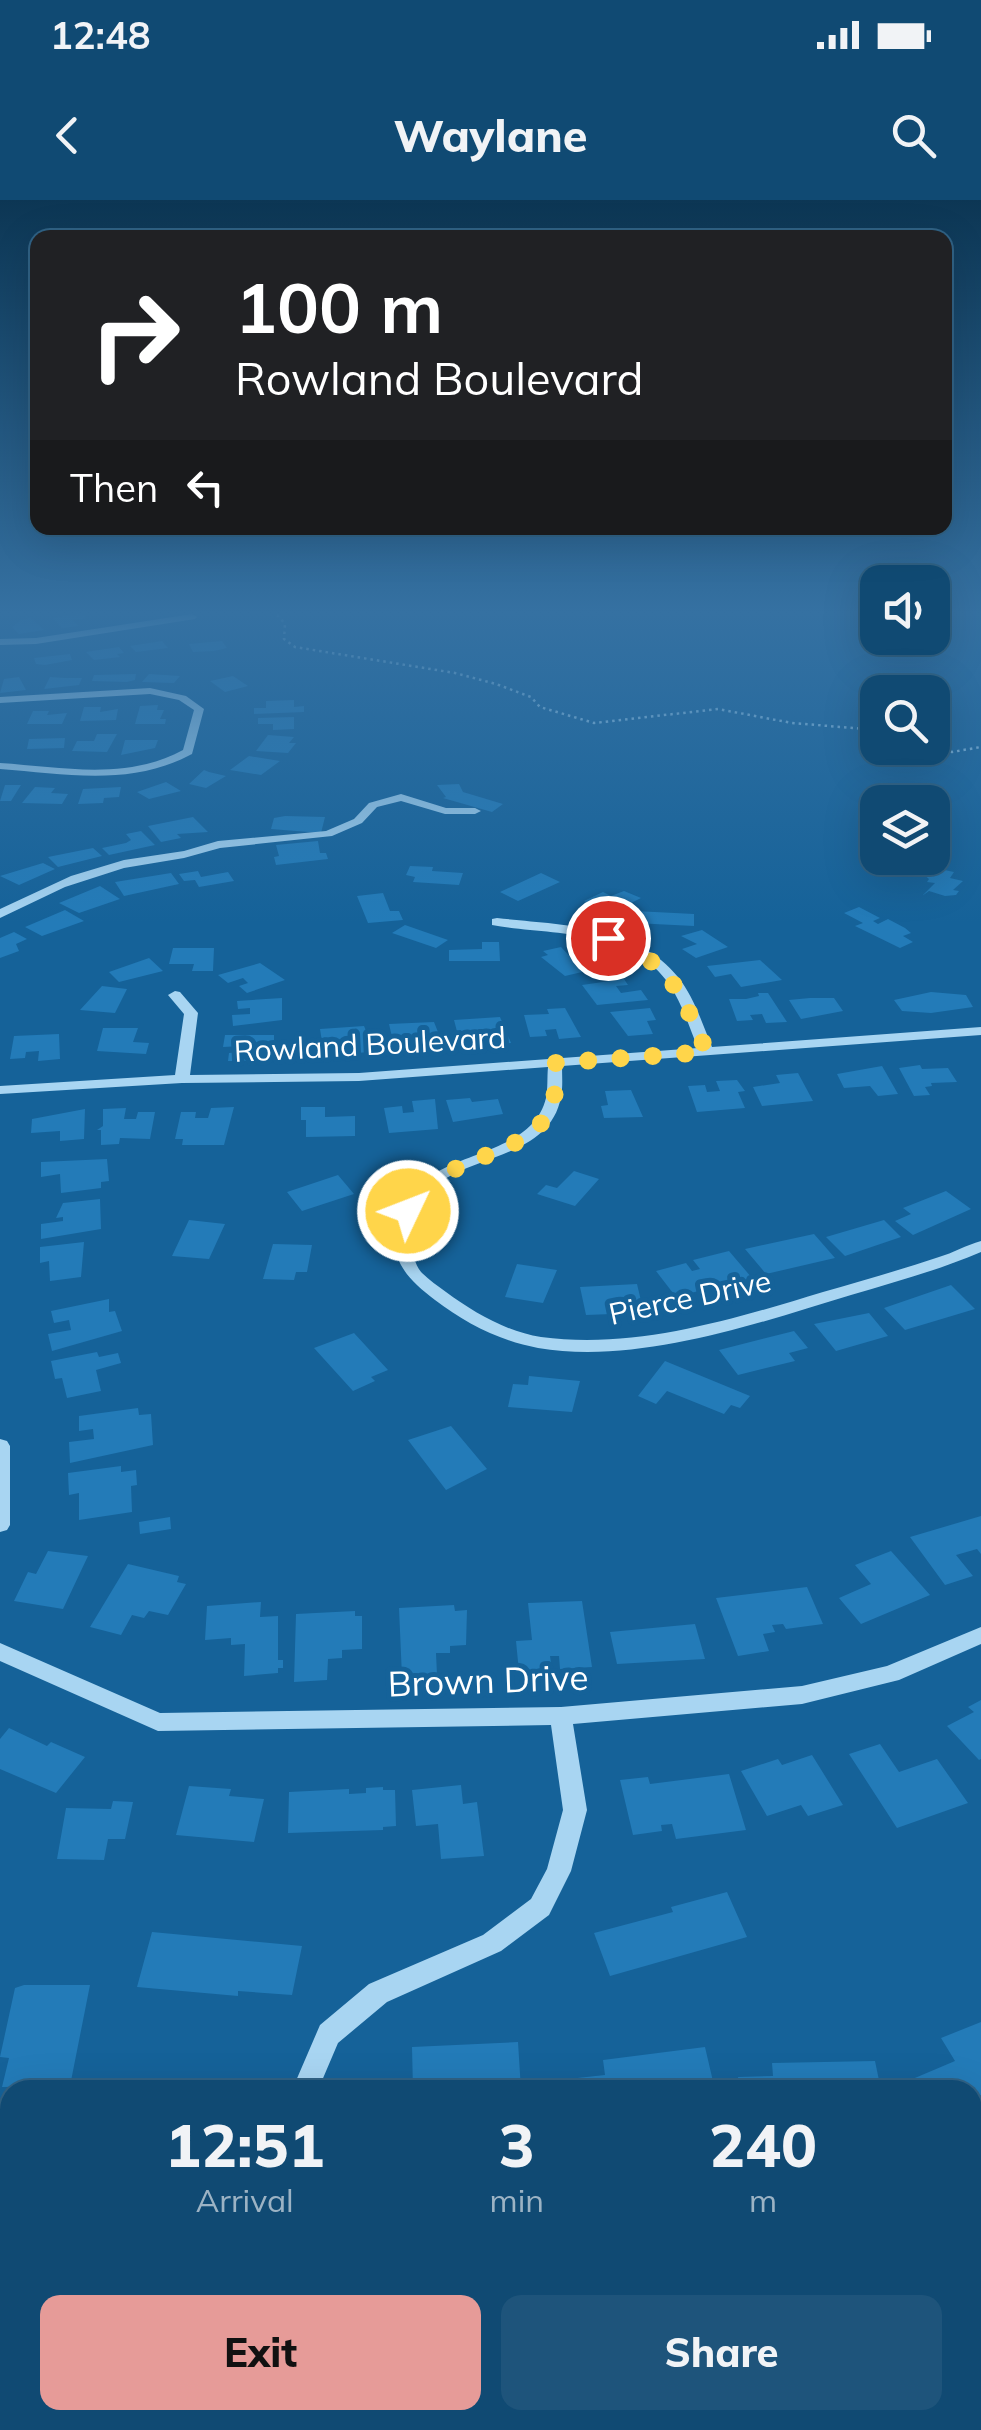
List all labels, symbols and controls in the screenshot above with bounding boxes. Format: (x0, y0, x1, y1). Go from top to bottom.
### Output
text: 12:48 (50, 11, 151, 59)
text: Waylane (394, 107, 587, 163)
icon: back (40, 108, 95, 163)
icon: search (886, 108, 941, 163)
text: 100 m (235, 263, 443, 351)
icon: right (70, 270, 200, 400)
text: Rowland Boulevard (235, 350, 644, 406)
icon: left (178, 460, 233, 515)
text: Then (70, 464, 158, 512)
map controls (860, 565, 950, 875)
button: sound (860, 565, 950, 655)
button: search (860, 675, 950, 765)
button: layers (860, 785, 950, 875)
pin (566, 896, 651, 981)
icon: arrive (581, 911, 636, 966)
street label: Rowland Boulevard (233, 1018, 507, 1070)
position arrow (356, 1159, 460, 1263)
street label: Pierce Drive (605, 1261, 774, 1333)
street label: Brown Drive (387, 1655, 589, 1705)
text: 12:51 (165, 2107, 325, 2182)
text: 3 (499, 2107, 535, 2182)
text: 240 (709, 2107, 817, 2182)
text: Arrival (196, 2180, 294, 2220)
text: min (490, 2180, 544, 2220)
text: m (749, 2180, 777, 2220)
button: Exit (40, 2295, 481, 2410)
button: Share (501, 2295, 942, 2410)

